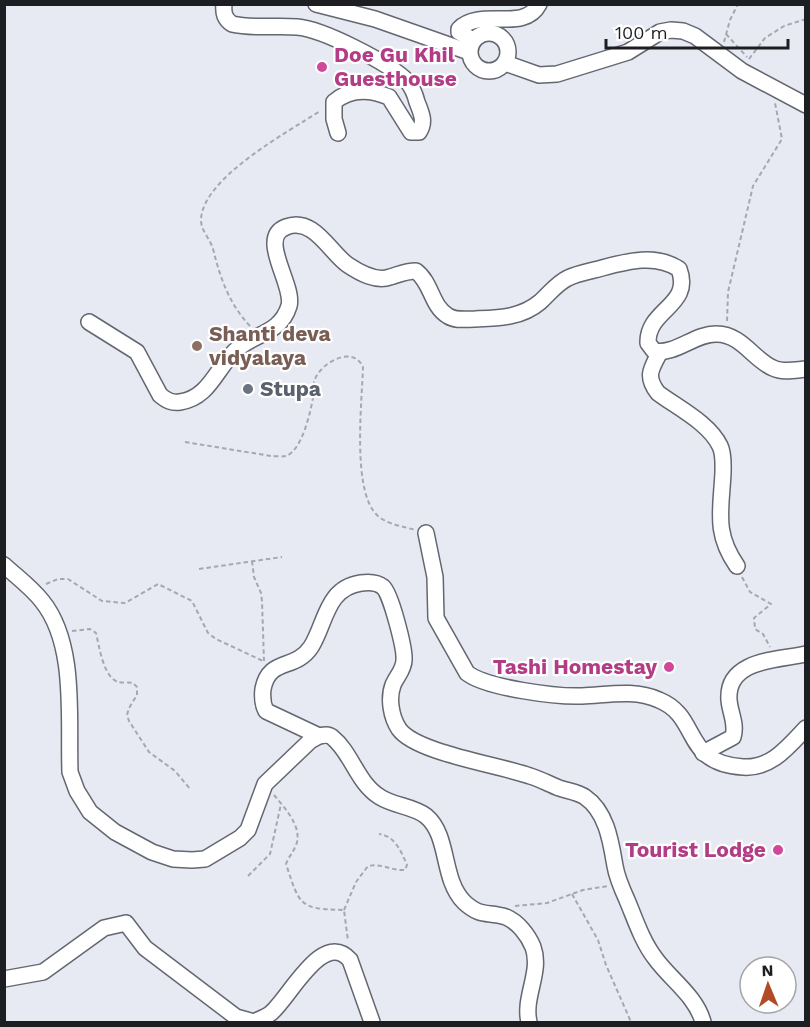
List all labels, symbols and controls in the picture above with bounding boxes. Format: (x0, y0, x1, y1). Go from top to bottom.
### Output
scale bar (606, 12, 788, 50)
text: 100 m (615, 22, 668, 43)
place label: Doe Gu Khil Guesthouse (334, 42, 457, 91)
marker: Doe Gu Khil Guesthouse (315, 60, 329, 74)
place label: Shanti deva vidyalaya (208, 321, 332, 370)
marker: Shanti deva vidyalaya (190, 339, 204, 353)
place label: Stupa (260, 376, 322, 401)
marker: Stupa (241, 382, 255, 396)
place label: Tashi Homestay (493, 654, 657, 679)
marker: Tashi Homestay (662, 660, 676, 674)
place label: Tourist Lodge (625, 837, 766, 862)
marker: Tourist Lodge (771, 843, 785, 857)
north arrow (738, 955, 798, 1015)
text: N (761, 961, 774, 980)

